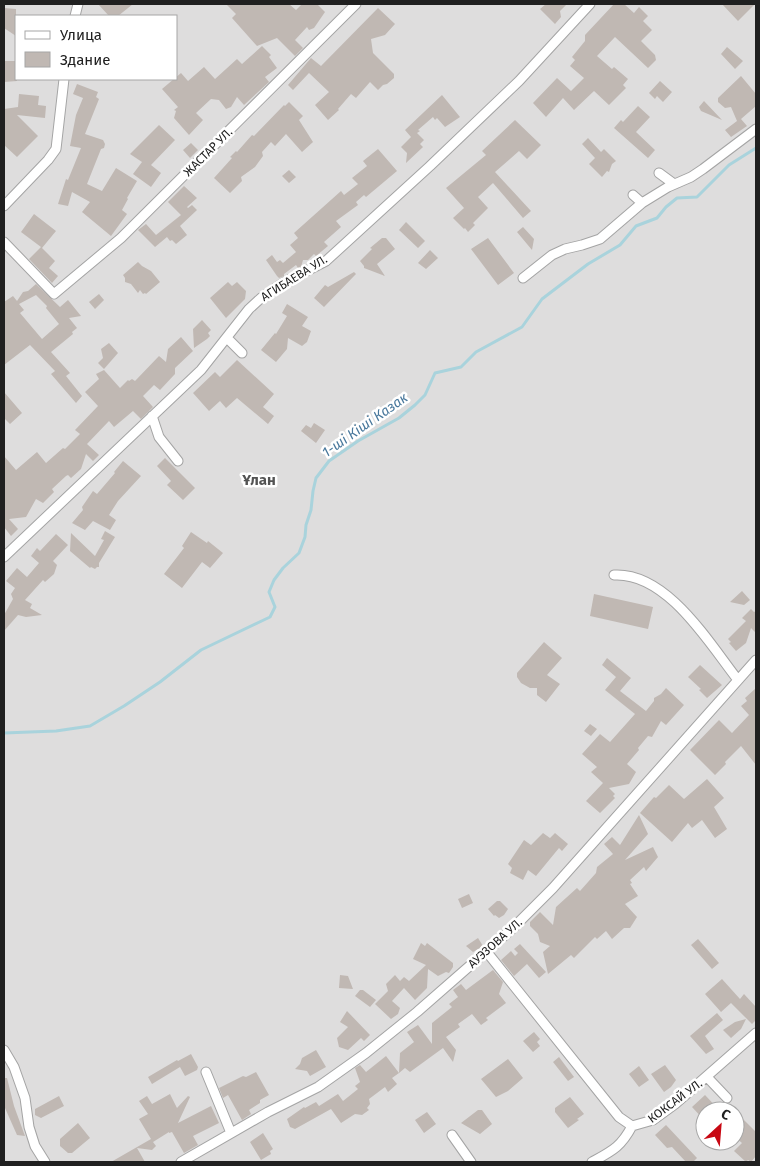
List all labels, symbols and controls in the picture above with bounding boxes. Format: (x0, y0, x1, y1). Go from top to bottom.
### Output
legend (15, 15, 178, 80)
text: Улица (60, 26, 102, 44)
text: Здание (60, 51, 110, 69)
street label: ЖАСТАР УЛ. (181, 125, 235, 179)
street label: АГИБАЕВА УЛ. (258, 252, 330, 304)
water label: 1-ші Кіші Казак (319, 389, 412, 461)
district label: Ұлан (241, 471, 276, 489)
street label: АУЭЗОВА УЛ. (465, 915, 525, 971)
street label: КОКСАЙ УЛ. (645, 1075, 705, 1126)
north arrow (695, 1101, 745, 1151)
text: С (718, 1105, 733, 1124)

